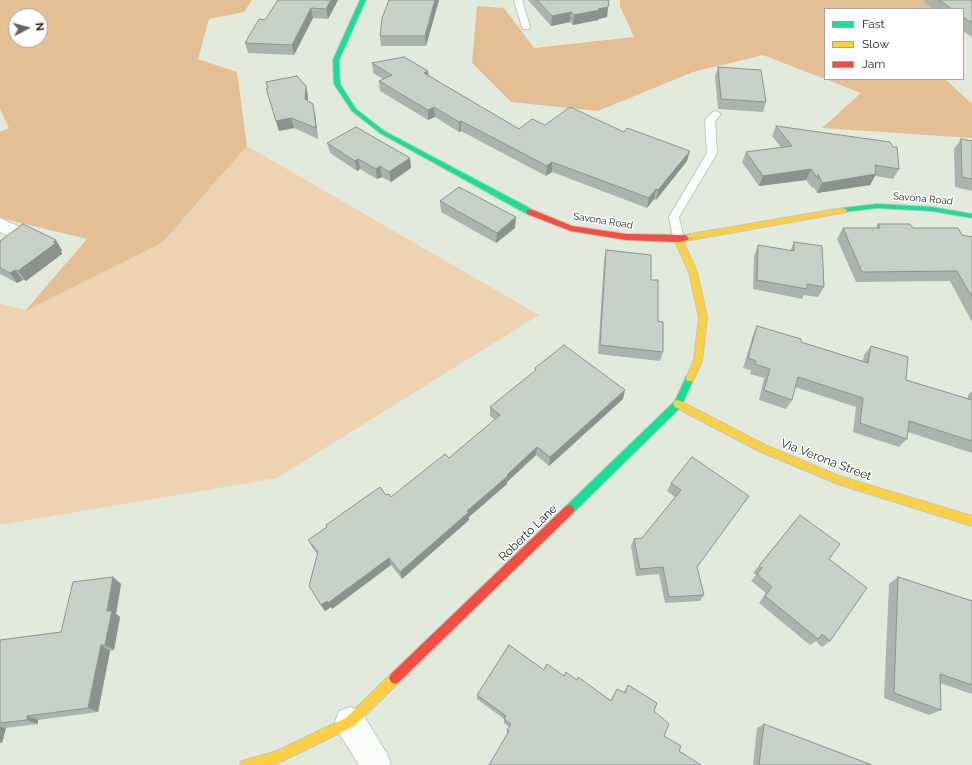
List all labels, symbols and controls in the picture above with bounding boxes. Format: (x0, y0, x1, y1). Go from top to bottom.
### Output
north arrow (8, 8, 48, 48)
legend (824, 8, 964, 80)
text: Fast (862, 17, 885, 31)
text: N (33, 22, 46, 32)
text: Slow (862, 37, 889, 51)
text: Jam (862, 57, 885, 71)
street label: Savona Road (892, 190, 954, 208)
street label: Savona Road (572, 210, 634, 232)
street label: Via Verona Street (779, 436, 873, 484)
street label: Roberto Lane (496, 502, 560, 564)

